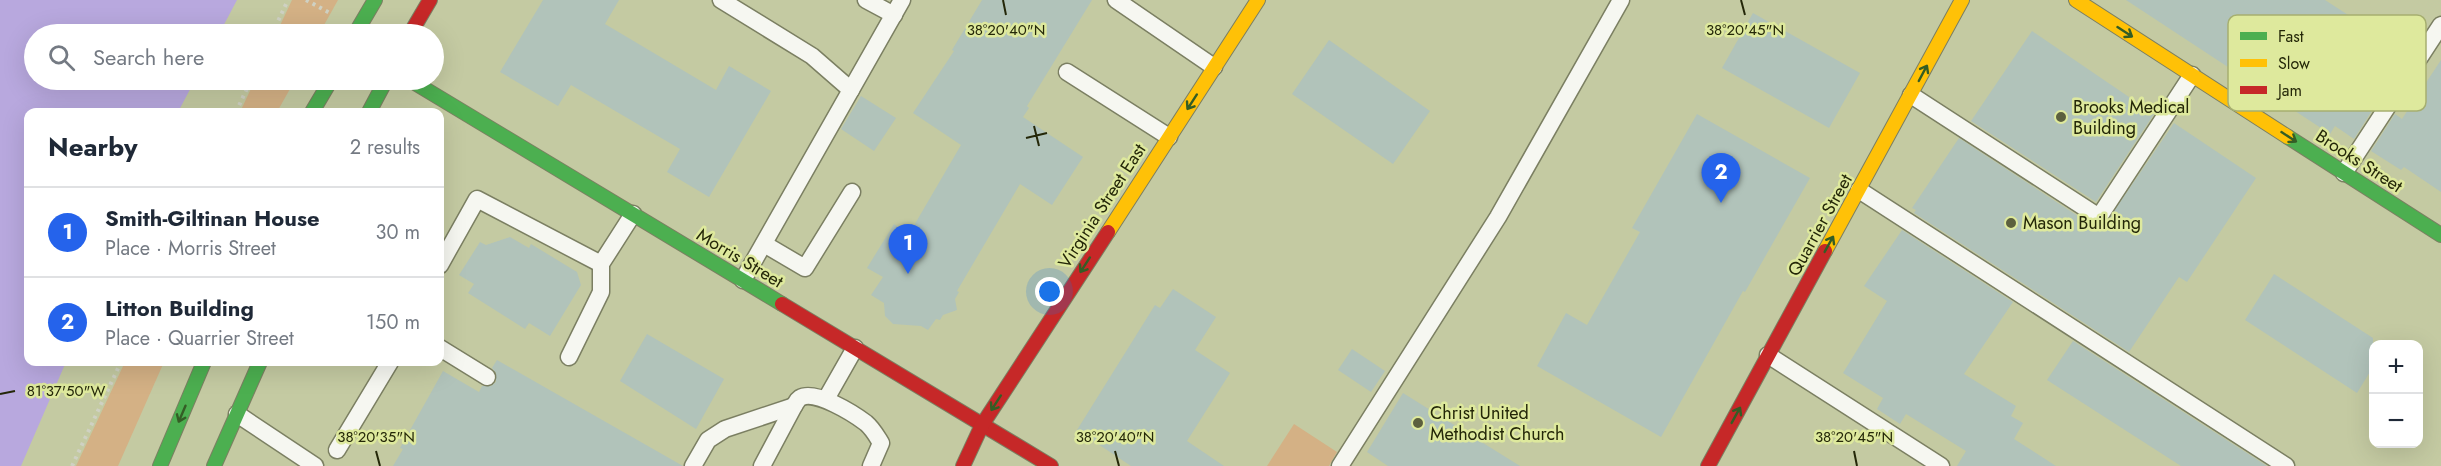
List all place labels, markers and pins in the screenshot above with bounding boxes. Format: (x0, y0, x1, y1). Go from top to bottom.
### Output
place label: Brooks Medical Building (2073, 94, 2189, 141)
marker: Brooks Medical Building (2054, 110, 2068, 124)
pin: 2 (1702, 154, 1740, 203)
place label: Mason Building (2023, 210, 2141, 236)
marker: Mason Building (2004, 216, 2018, 230)
pin: 1 (888, 224, 928, 274)
place label: Christ United Methodist Church (1430, 400, 1565, 447)
marker: Christ United Methodist Church (1411, 416, 1425, 430)

